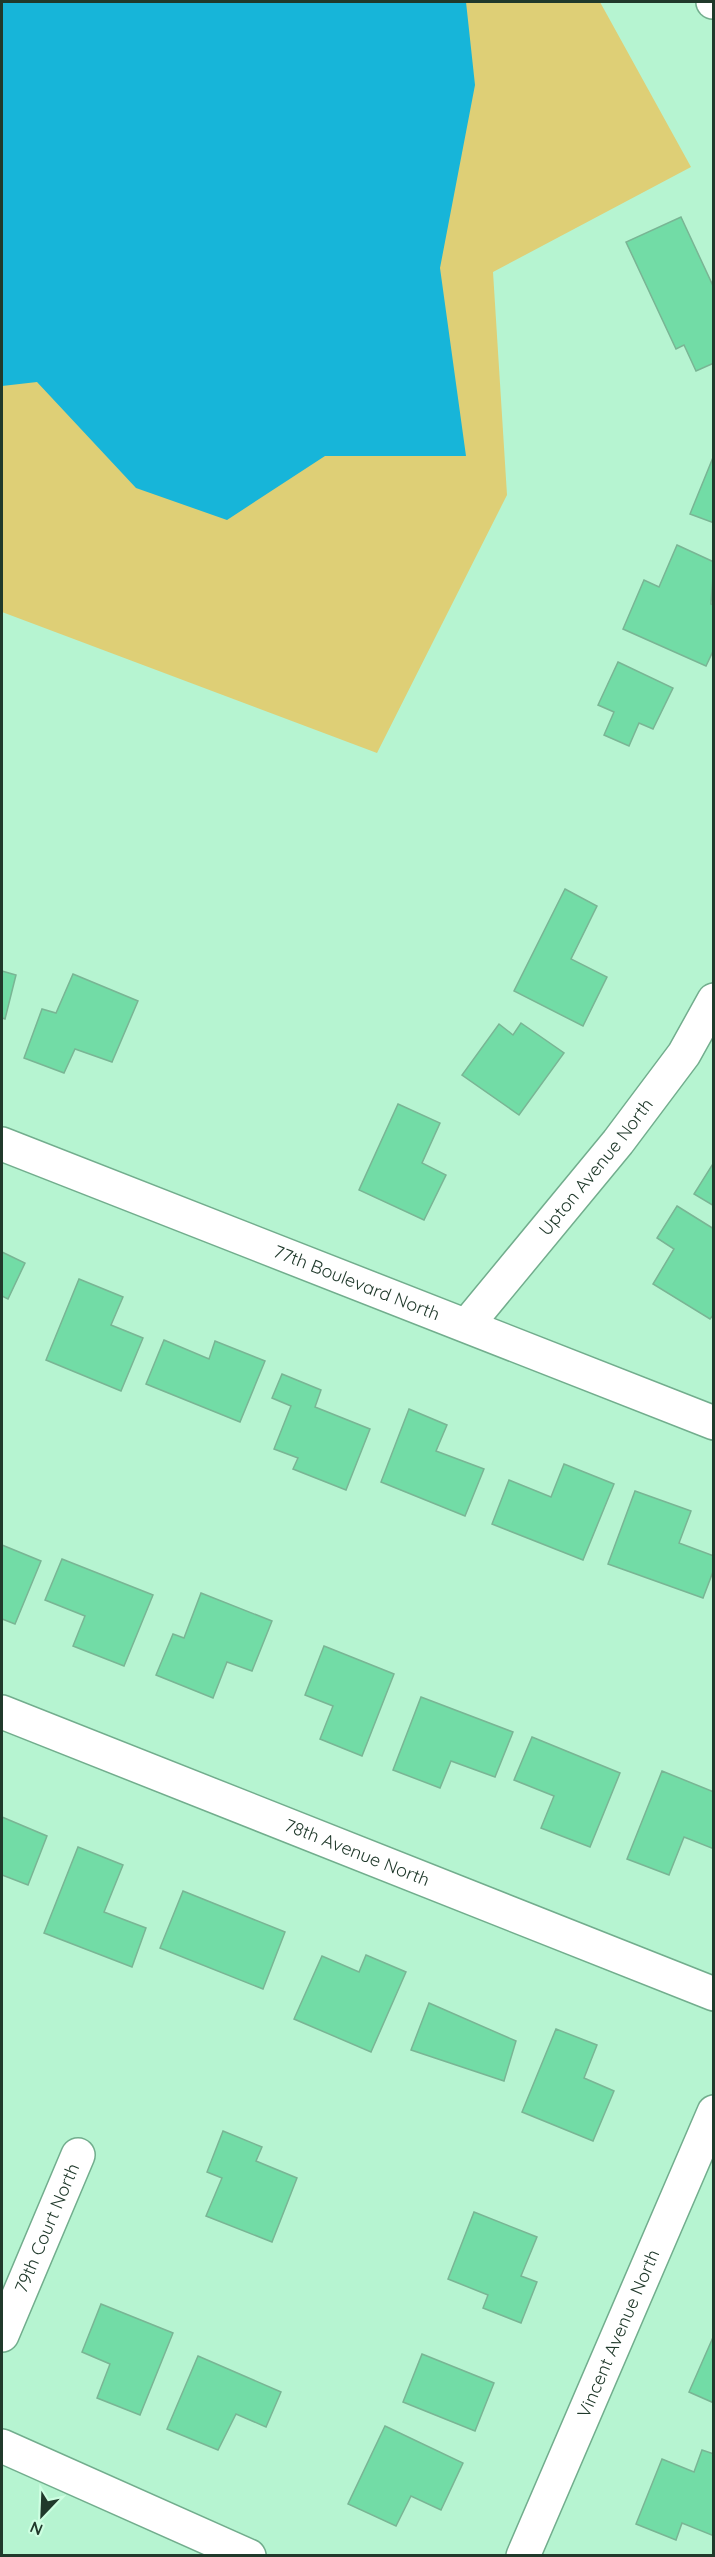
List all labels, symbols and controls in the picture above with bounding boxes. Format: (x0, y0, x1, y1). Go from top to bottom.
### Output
street label: Upton Avenue North (534, 1093, 658, 1240)
street label: 77th Boulevard North (270, 1240, 443, 1325)
street label: 78th Avenue North (282, 1813, 433, 1891)
street label: 79th Court North (9, 2160, 84, 2296)
street label: Vincent Avenue North (572, 2246, 664, 2421)
north arrow (12, 2485, 72, 2545)
text: N (27, 2517, 45, 2540)

